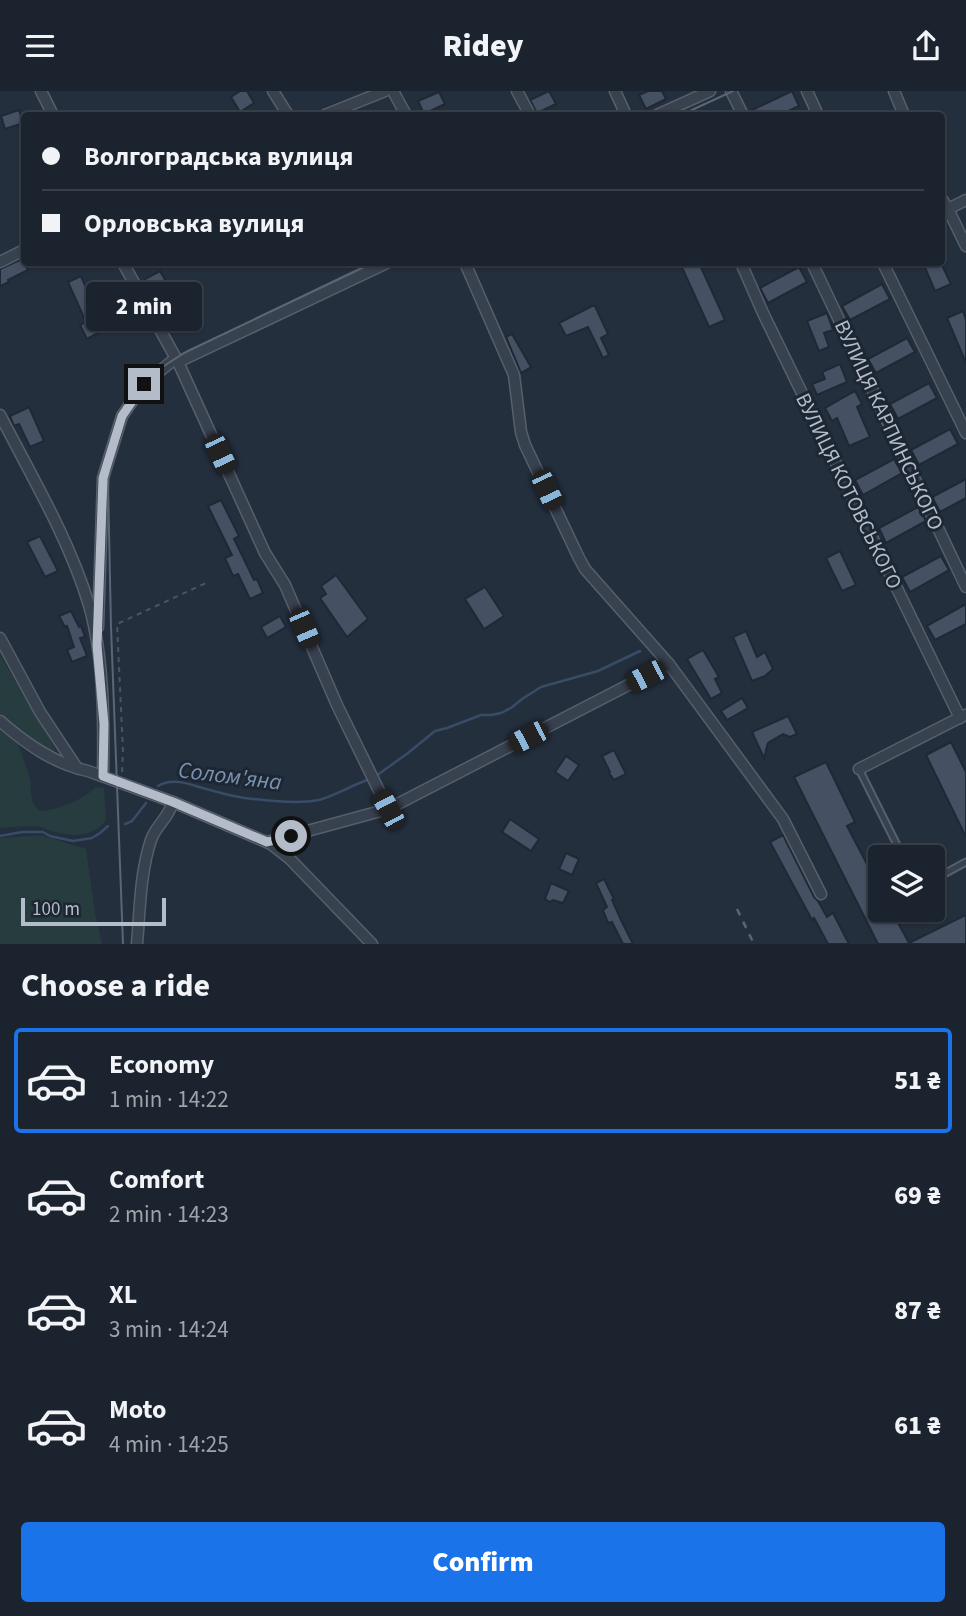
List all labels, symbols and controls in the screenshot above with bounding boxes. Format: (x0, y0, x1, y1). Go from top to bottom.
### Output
text: Ridey (443, 23, 523, 69)
icon: menu (21, 27, 59, 65)
icon: share (907, 27, 945, 65)
text: Волгоградська вулиця (84, 138, 353, 175)
text: Орловська вулиця (84, 205, 305, 242)
callout: 2 min (86, 282, 202, 331)
text: 2 min (116, 290, 172, 323)
street label: ВУЛИЦЯ КАРПИНСЬКОГО (827, 315, 951, 535)
route end (128, 368, 160, 400)
street label: ВУЛИЦЯ КОТОВСЬКОГО (788, 388, 910, 594)
car (202, 431, 239, 477)
car (529, 467, 566, 513)
car (287, 605, 322, 651)
car (623, 657, 670, 695)
car (505, 718, 552, 756)
water label: Солом'яна (176, 753, 284, 799)
car (369, 786, 408, 832)
route start (275, 820, 307, 852)
map controls (868, 845, 945, 922)
button: layers (868, 845, 945, 922)
scale bar (21, 895, 166, 927)
text: 100 m (32, 896, 80, 923)
text: Choose a ride (21, 963, 210, 1009)
text: Economy (109, 1046, 214, 1083)
icon: car (25, 1049, 88, 1112)
text: 51 ₴ (894, 1062, 941, 1099)
text: 1 min · 14:22 (109, 1083, 229, 1116)
text: Comfort (109, 1161, 204, 1198)
icon: car (25, 1164, 88, 1227)
text: 69 ₴ (894, 1177, 941, 1214)
text: 2 min · 14:23 (109, 1198, 229, 1231)
text: XL (109, 1276, 137, 1313)
icon: car (25, 1279, 88, 1342)
text: 87 ₴ (894, 1292, 941, 1329)
text: 3 min · 14:24 (109, 1313, 229, 1346)
text: Moto (109, 1391, 166, 1428)
icon: car (25, 1394, 88, 1457)
text: 61 ₴ (894, 1407, 941, 1444)
text: 4 min · 14:25 (109, 1428, 229, 1461)
button: Confirm (21, 1522, 945, 1602)

